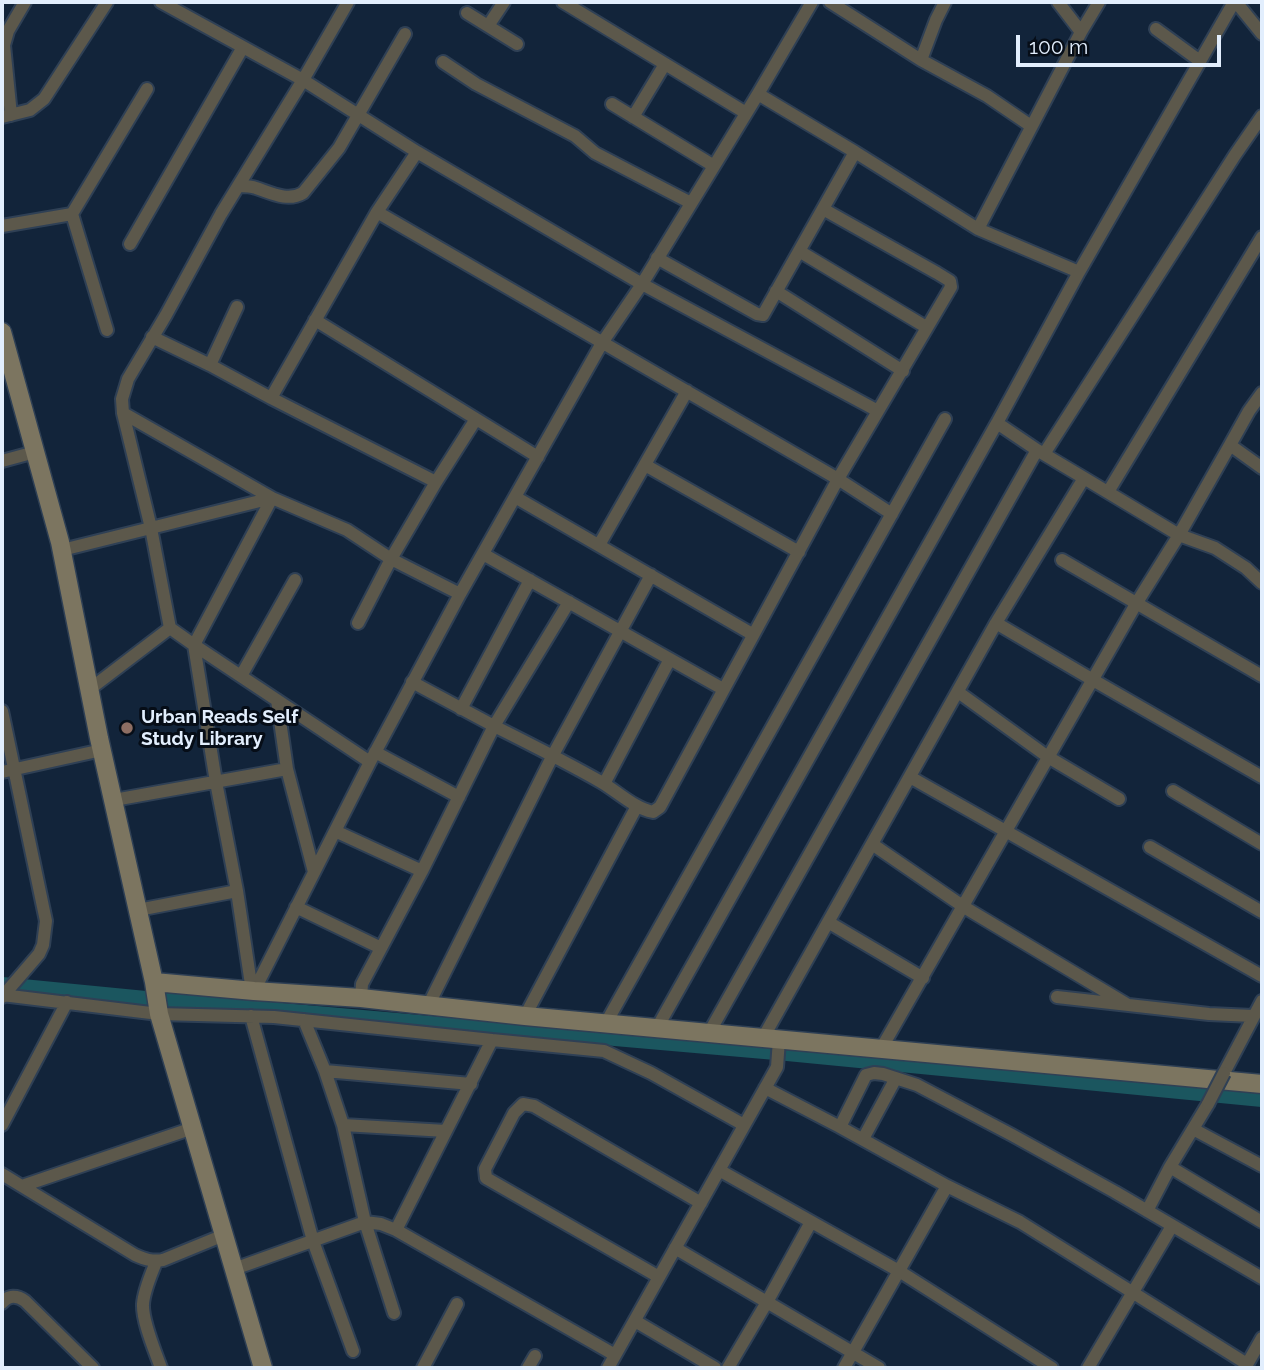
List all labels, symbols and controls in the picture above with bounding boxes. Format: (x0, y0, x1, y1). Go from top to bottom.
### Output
scale bar (1019, 21, 1224, 65)
text: 100 m (1029, 34, 1088, 59)
place label: Urban Reads Self Study Library (141, 706, 298, 750)
marker: Urban Reads Self Study Library (119, 720, 135, 736)

